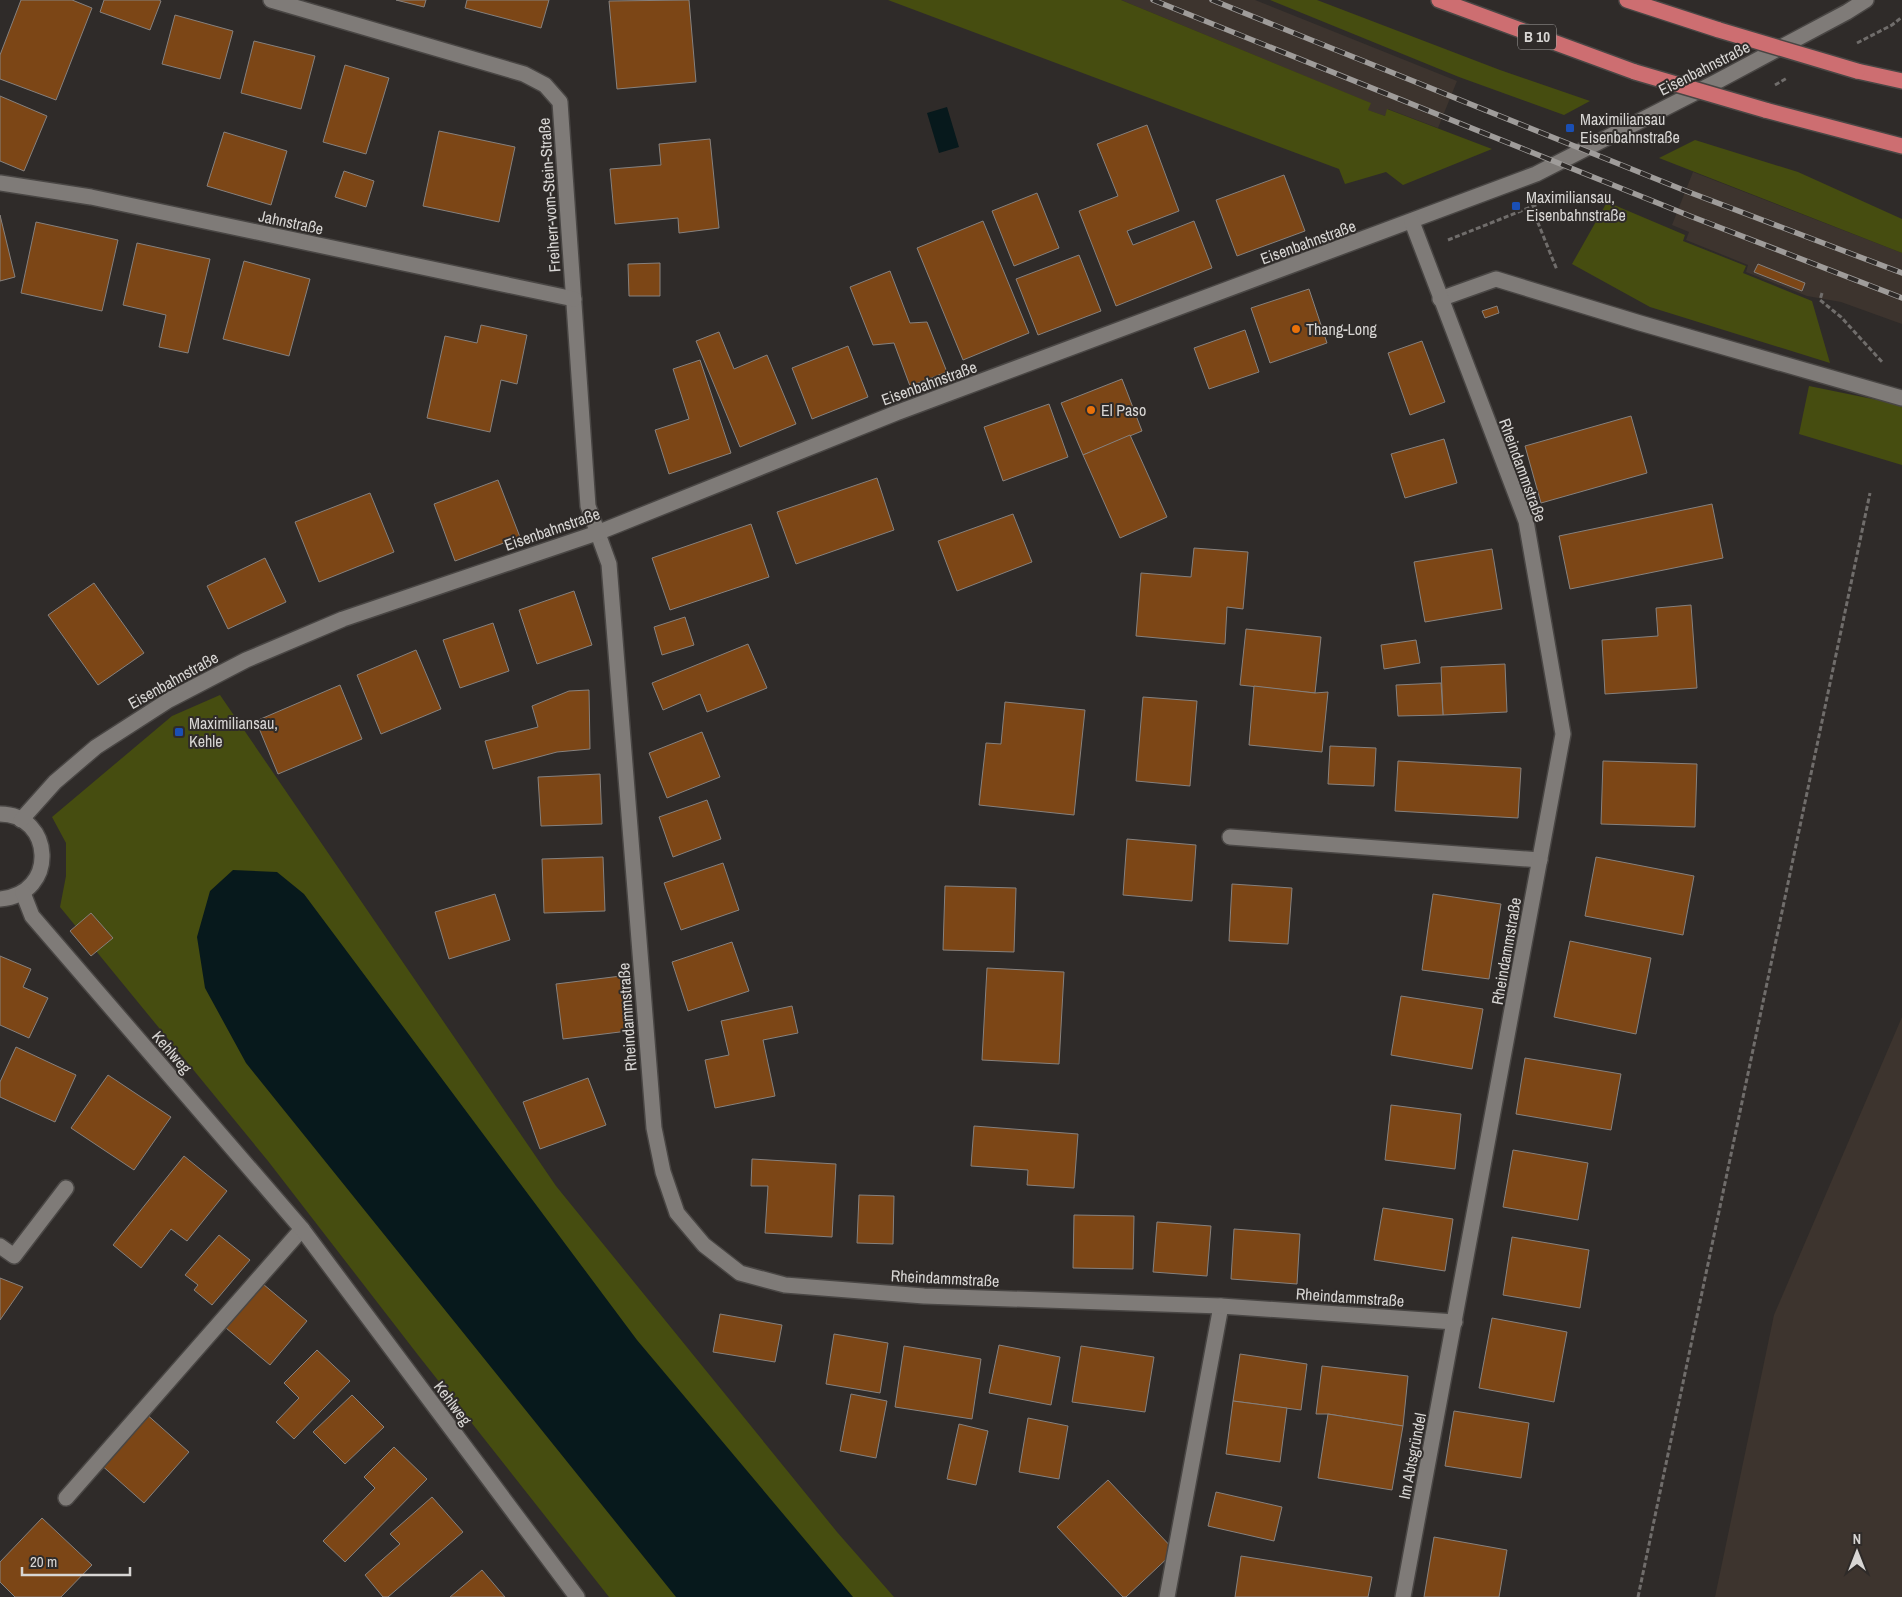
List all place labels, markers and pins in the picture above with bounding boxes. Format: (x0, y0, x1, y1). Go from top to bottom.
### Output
place label: Maximiliansau Eisenbahnstraße (1580, 108, 1680, 148)
marker: Maximiliansau Eisenbahnstraße (1564, 122, 1576, 134)
place label: Maximiliansau, Eisenbahnstraße (1526, 186, 1626, 226)
marker: Maximiliansau, Eisenbahnstraße (1510, 200, 1522, 212)
place label: Thang-Long (1306, 318, 1377, 340)
marker: Thang-Long (1290, 323, 1302, 335)
place label: El Paso (1101, 399, 1146, 421)
marker: El Paso (1085, 404, 1097, 416)
place label: Maximiliansau, Kehle (189, 712, 278, 752)
marker: Maximiliansau, Kehle (173, 726, 185, 738)

